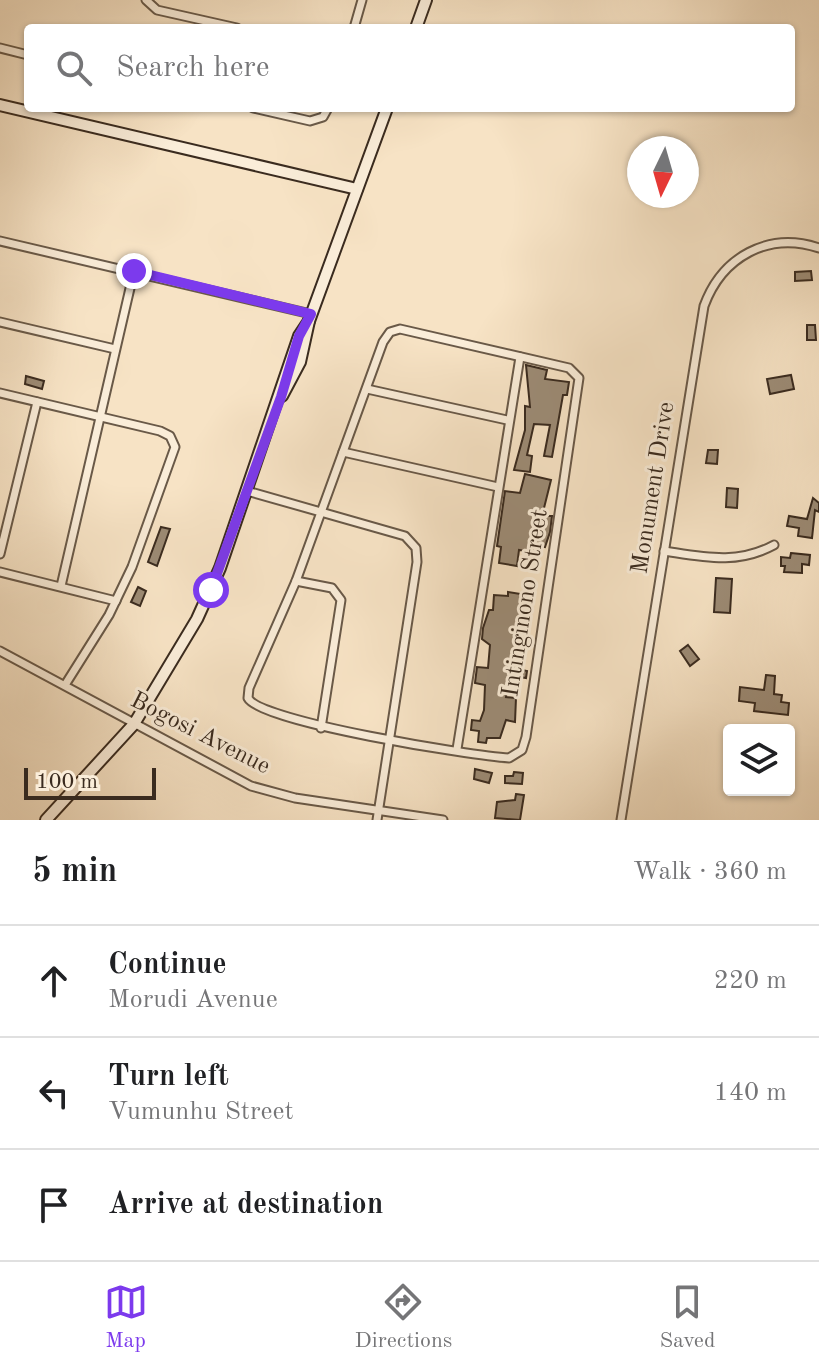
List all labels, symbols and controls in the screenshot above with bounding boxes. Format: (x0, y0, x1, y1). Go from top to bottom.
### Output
search box (24, 24, 795, 112)
icon: search (52, 46, 96, 90)
text: Search here (116, 53, 270, 83)
north arrow (627, 136, 699, 208)
route end (116, 253, 152, 289)
street label: Monument Drive (629, 400, 679, 576)
street label: Intinginono Street (499, 507, 553, 699)
route start (193, 572, 229, 608)
street label: Bogosi Avenue (126, 689, 274, 779)
map controls (723, 724, 795, 796)
button: layers (723, 724, 795, 796)
scale bar (24, 764, 156, 800)
text: 100 m (36, 771, 98, 793)
text: 5 min (32, 855, 117, 889)
text: Walk · 360 m (633, 859, 787, 885)
text: Continue (108, 950, 227, 980)
icon: ahead (32, 959, 76, 1003)
text: 220 m (714, 968, 787, 994)
text: Morudi Avenue (108, 987, 278, 1013)
text: Turn left (108, 1062, 229, 1092)
icon: left (32, 1071, 76, 1115)
text: 140 m (714, 1080, 787, 1106)
text: Vumunhu Street (108, 1099, 294, 1125)
icon: arrive (32, 1183, 76, 1227)
text: Arrive at destination (108, 1190, 383, 1220)
tab: Map (104, 1280, 148, 1355)
tab: Directions (355, 1280, 452, 1355)
tab: Saved (659, 1280, 715, 1355)

